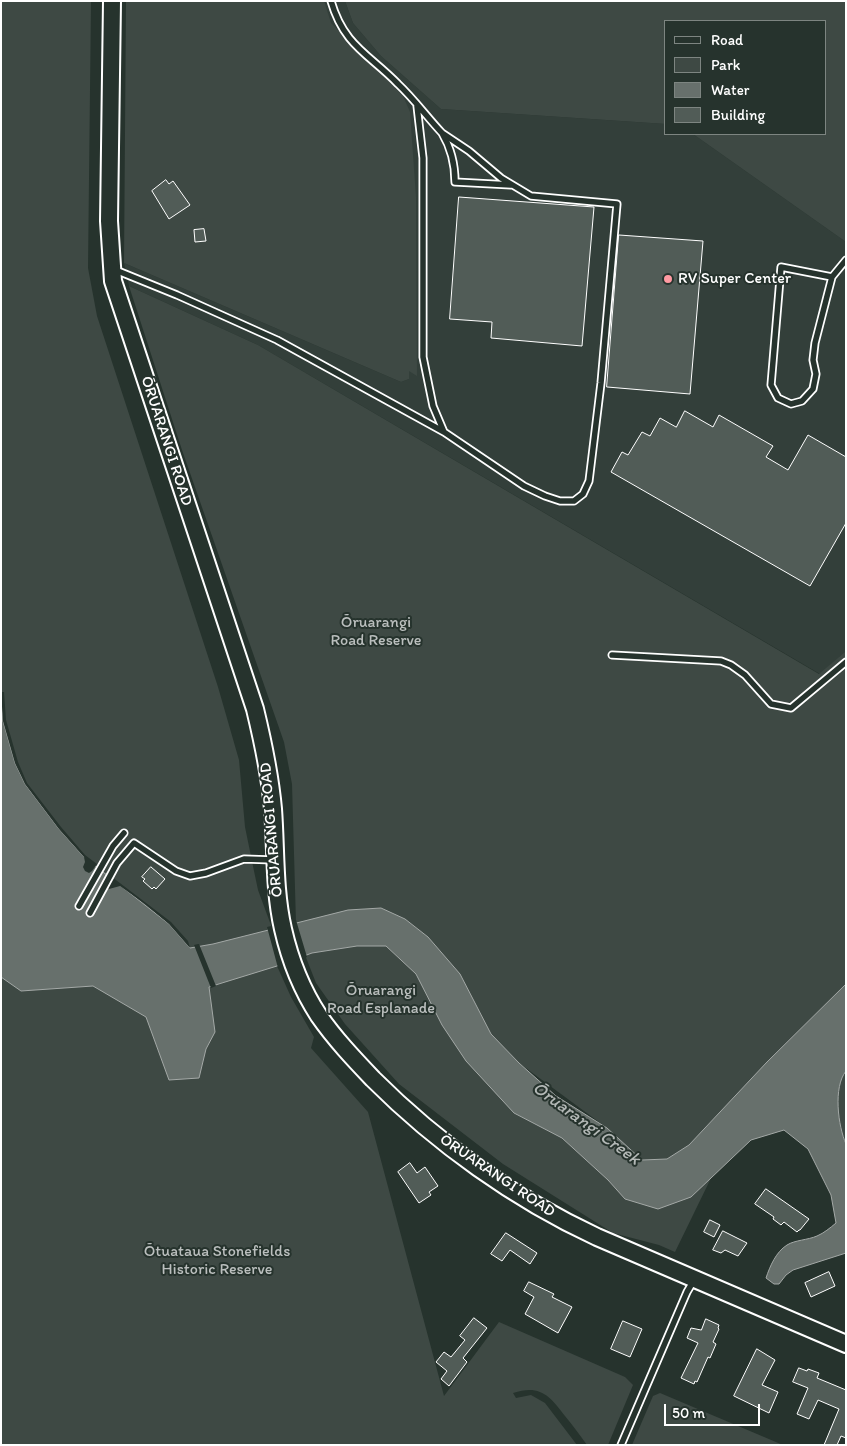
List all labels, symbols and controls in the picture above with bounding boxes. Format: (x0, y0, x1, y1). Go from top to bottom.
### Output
legend (664, 20, 827, 135)
text: Road (711, 31, 743, 49)
text: Park (711, 56, 741, 74)
text: Water (711, 81, 749, 99)
text: Building (711, 106, 765, 124)
place label: RV Super Center (678, 269, 791, 289)
marker: RV Super Center (662, 273, 674, 285)
street label: ŌRUARANGI ROAD (136, 374, 196, 508)
park label: Ōruarangi Road Reserve (330, 613, 422, 651)
street label: ŌRUARANGI ROAD (257, 762, 287, 898)
park label: Ōruarangi Road Esplanade (327, 981, 435, 1019)
water label: Ōruarangi Creek (528, 1078, 644, 1170)
street label: ŌRUARANGI ROAD (436, 1130, 558, 1222)
park label: Ōtuataua Stonefields Historic Reserve (144, 1242, 290, 1280)
scale bar (667, 1394, 763, 1426)
text: 50 m (672, 1404, 705, 1422)

